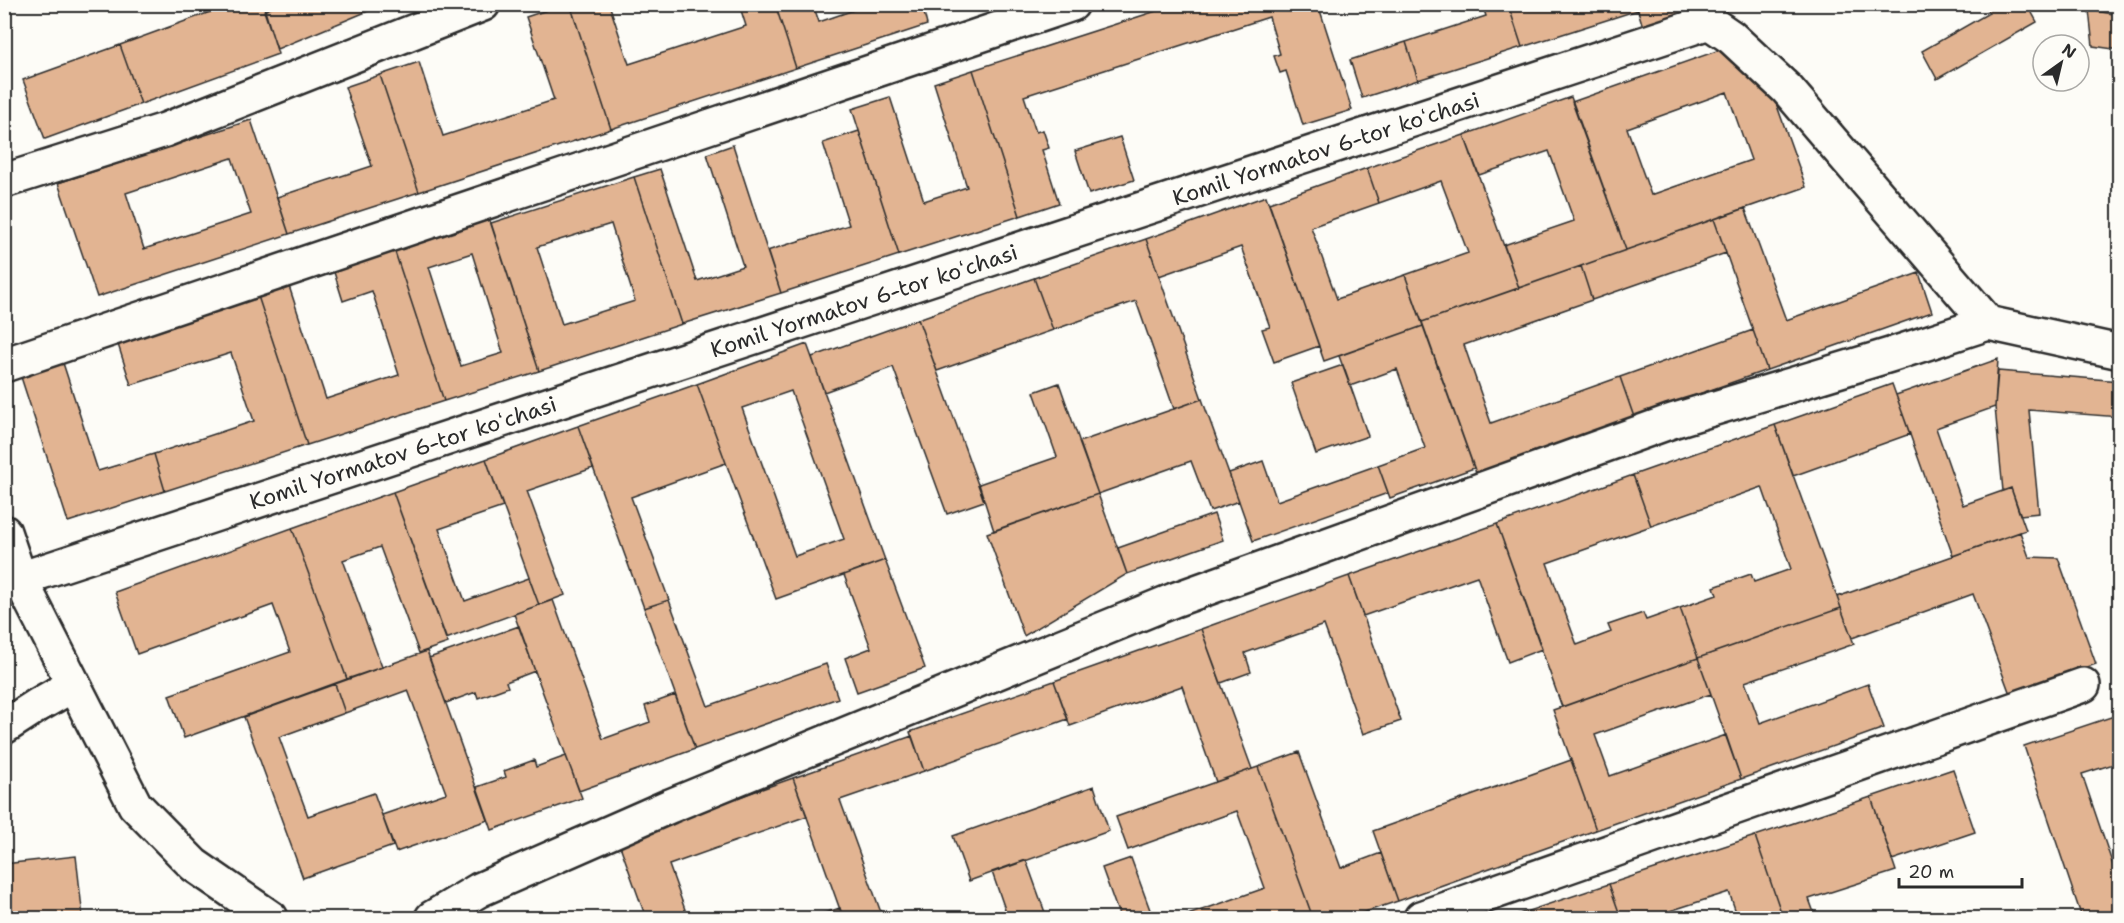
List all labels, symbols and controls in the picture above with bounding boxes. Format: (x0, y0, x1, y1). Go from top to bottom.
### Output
north arrow (2031, 33, 2091, 93)
text: N (2058, 39, 2080, 63)
street label: Komil Yormatov 6-tor koʻchasi (1169, 86, 1483, 212)
street label: Komil Yormatov 6-tor koʻchasi (707, 238, 1021, 364)
street label: Komil Yormatov 6-tor koʻchasi (246, 390, 560, 516)
scale bar (1899, 851, 2022, 889)
text: 20 m (1908, 860, 1954, 884)

